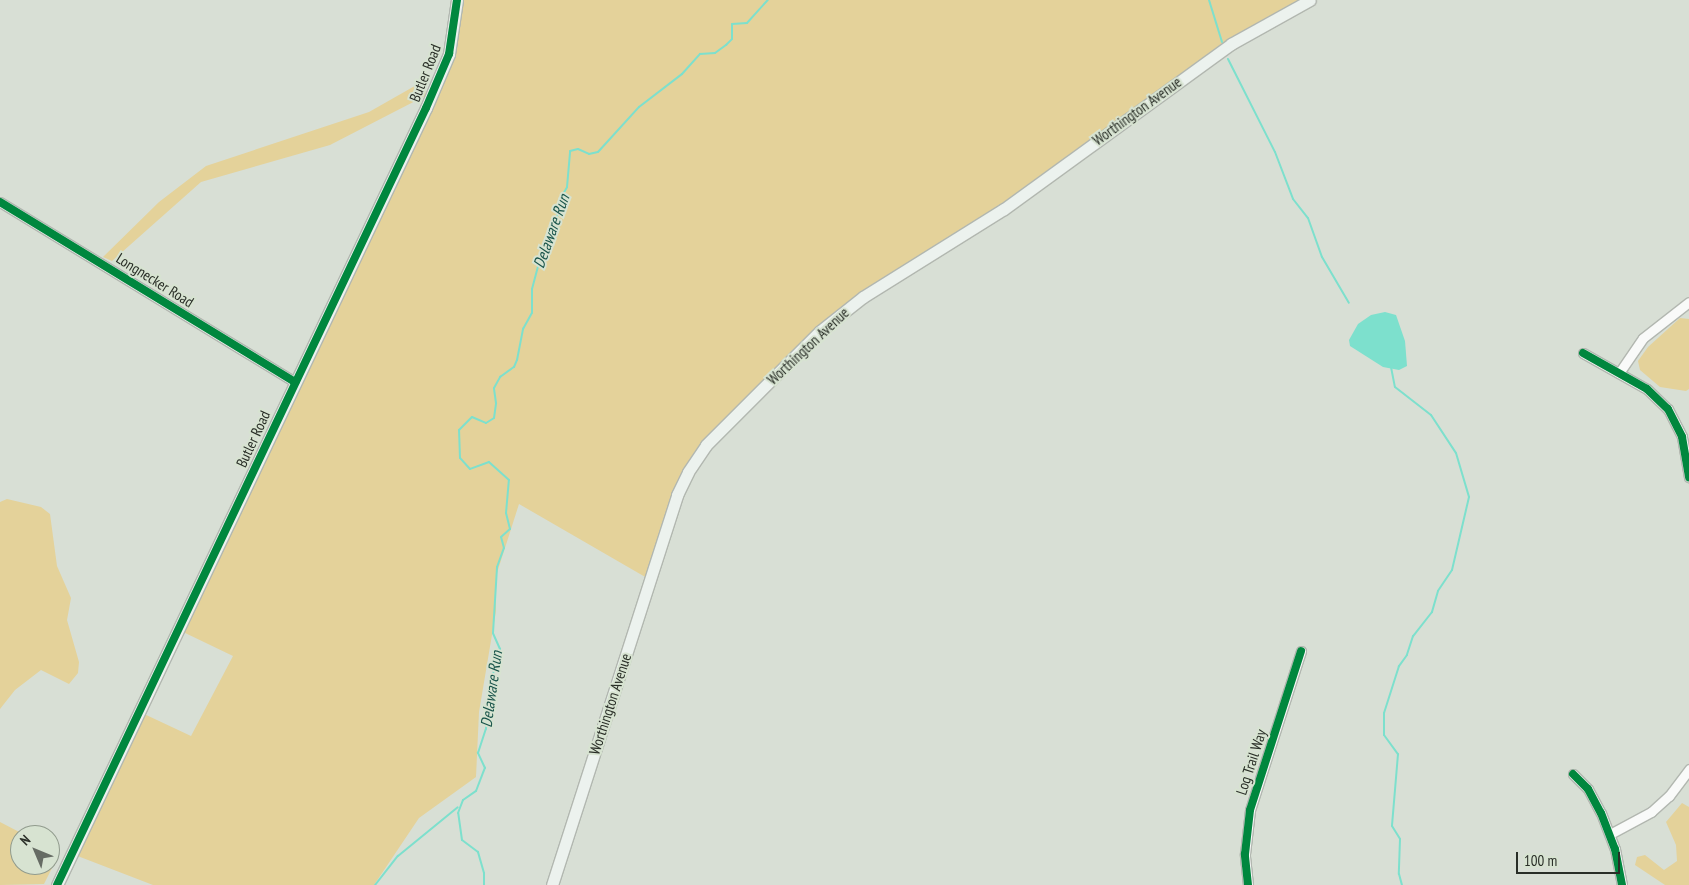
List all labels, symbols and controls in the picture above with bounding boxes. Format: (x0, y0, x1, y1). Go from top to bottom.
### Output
street label: Butler Road (405, 42, 445, 104)
street label: Worthington Avenue (1089, 73, 1185, 149)
water label: Delaware Run (529, 192, 573, 270)
street label: Longnecker Road (113, 249, 197, 311)
street label: Worthington Avenue (763, 303, 853, 389)
street label: Butler Road (232, 408, 274, 470)
water label: Delaware Run (476, 650, 506, 728)
street label: Worthington Avenue (585, 651, 635, 757)
street label: Log Trail Way (1232, 727, 1270, 797)
north arrow (10, 825, 60, 875)
text: N (16, 831, 34, 849)
scale bar (1519, 842, 1623, 874)
text: 100 m (1524, 851, 1557, 870)

